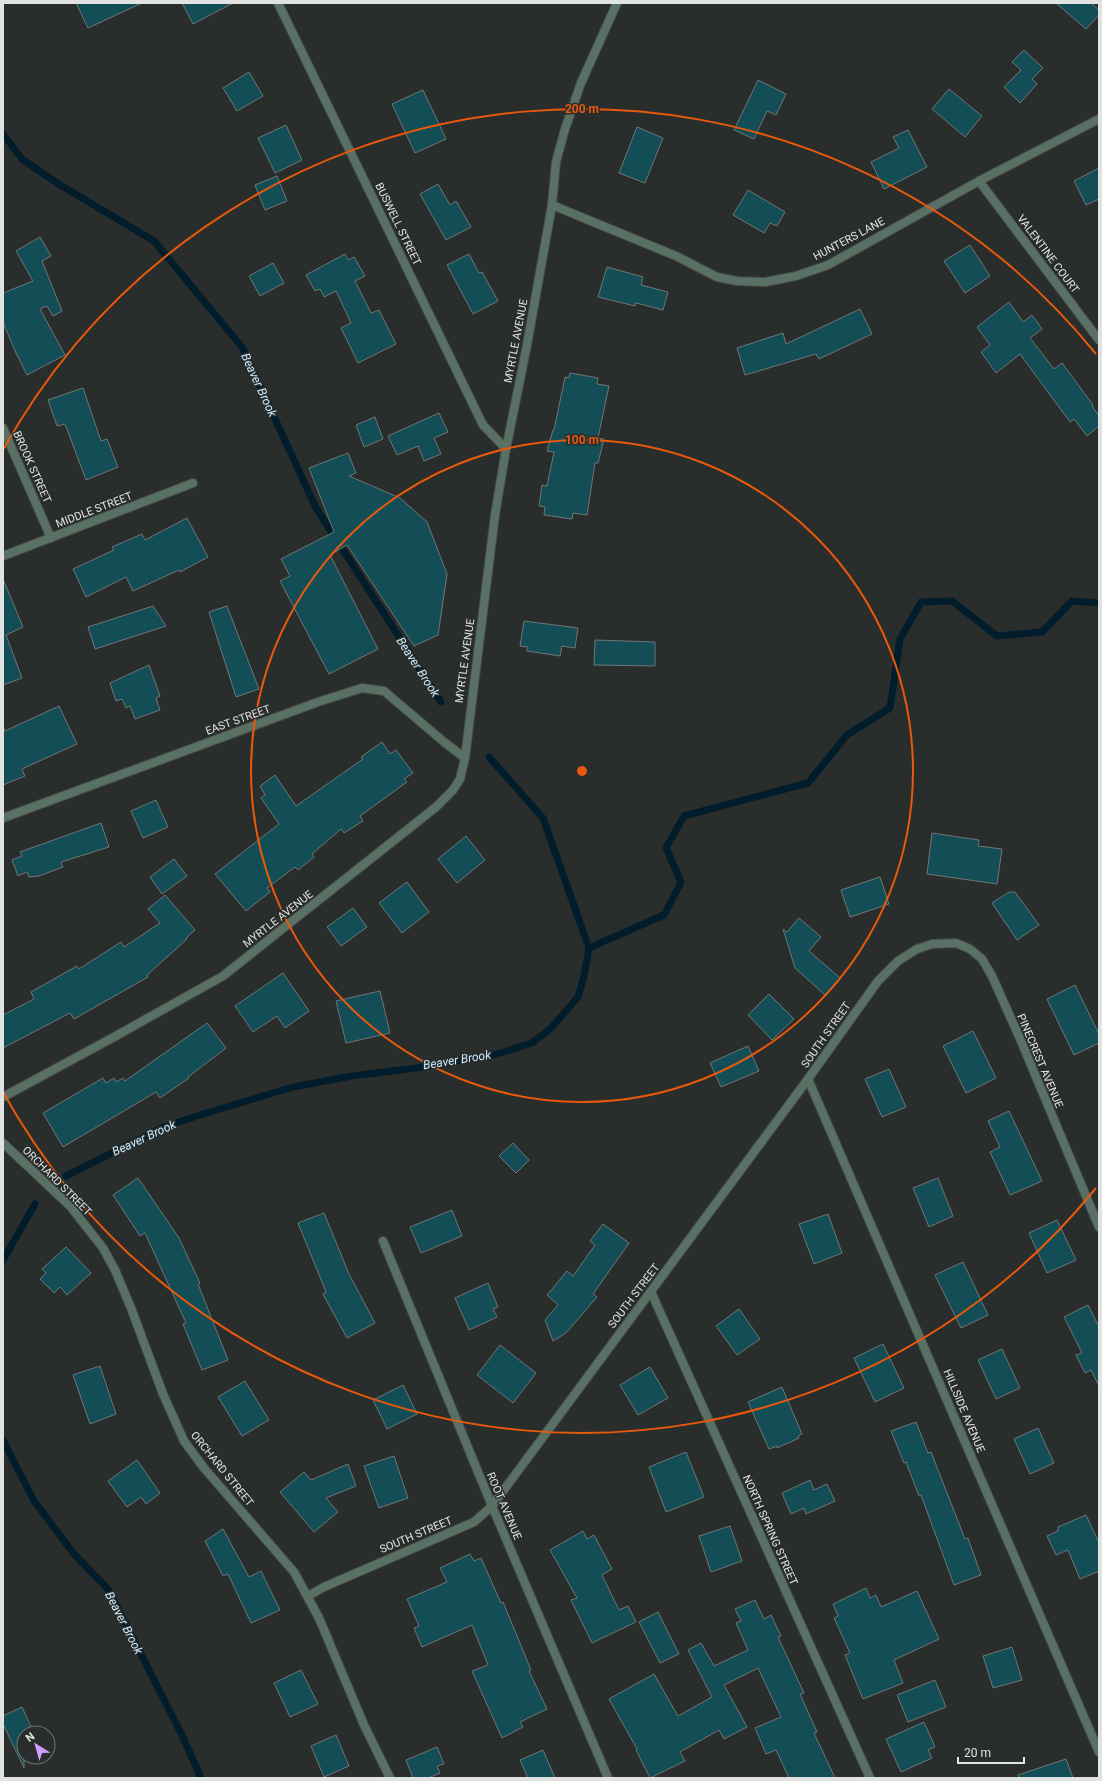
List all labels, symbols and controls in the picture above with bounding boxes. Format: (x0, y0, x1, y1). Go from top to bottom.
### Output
text: 200 m (565, 102, 599, 116)
street label: BUSWELL STREET (372, 181, 424, 268)
street label: VALENTINE COURT (1014, 212, 1082, 296)
street label: HUNTERS LANE (811, 215, 887, 263)
street label: MYRTLE AVENUE (502, 298, 530, 384)
water label: Beaver Brook (238, 351, 280, 420)
street label: BROOK STREET (10, 429, 54, 505)
text: 100 m (565, 433, 599, 447)
street label: MIDDLE STREET (54, 489, 135, 531)
street label: MYRTLE AVENUE (453, 618, 477, 704)
water label: Beaver Brook (393, 634, 443, 700)
street label: EAST STREET (204, 702, 273, 738)
centre of rings (575, 764, 589, 778)
street label: MYRTLE AVENUE (240, 888, 316, 950)
street label: SOUTH STREET (798, 999, 854, 1070)
street label: PINECREST AVENUE (1014, 1012, 1066, 1110)
water label: Beaver Brook (422, 1048, 493, 1072)
water label: Beaver Brook (110, 1117, 179, 1159)
street label: ORCHARD STREET (20, 1144, 95, 1219)
street label: SOUTH STREET (606, 1261, 663, 1331)
street label: HILLSIDE AVENUE (941, 1367, 987, 1455)
street label: ORCHARD STREET (188, 1429, 256, 1509)
street label: ROOT AVENUE (484, 1470, 524, 1542)
street label: NORTH SPRING STREET (740, 1473, 800, 1588)
street label: SOUTH STREET (378, 1514, 455, 1556)
water label: Beaver Brook (102, 1589, 146, 1658)
north arrow (16, 1725, 56, 1765)
text: N (23, 1730, 37, 1745)
scale bar (958, 1739, 1024, 1765)
text: 20 m (964, 1746, 991, 1760)

